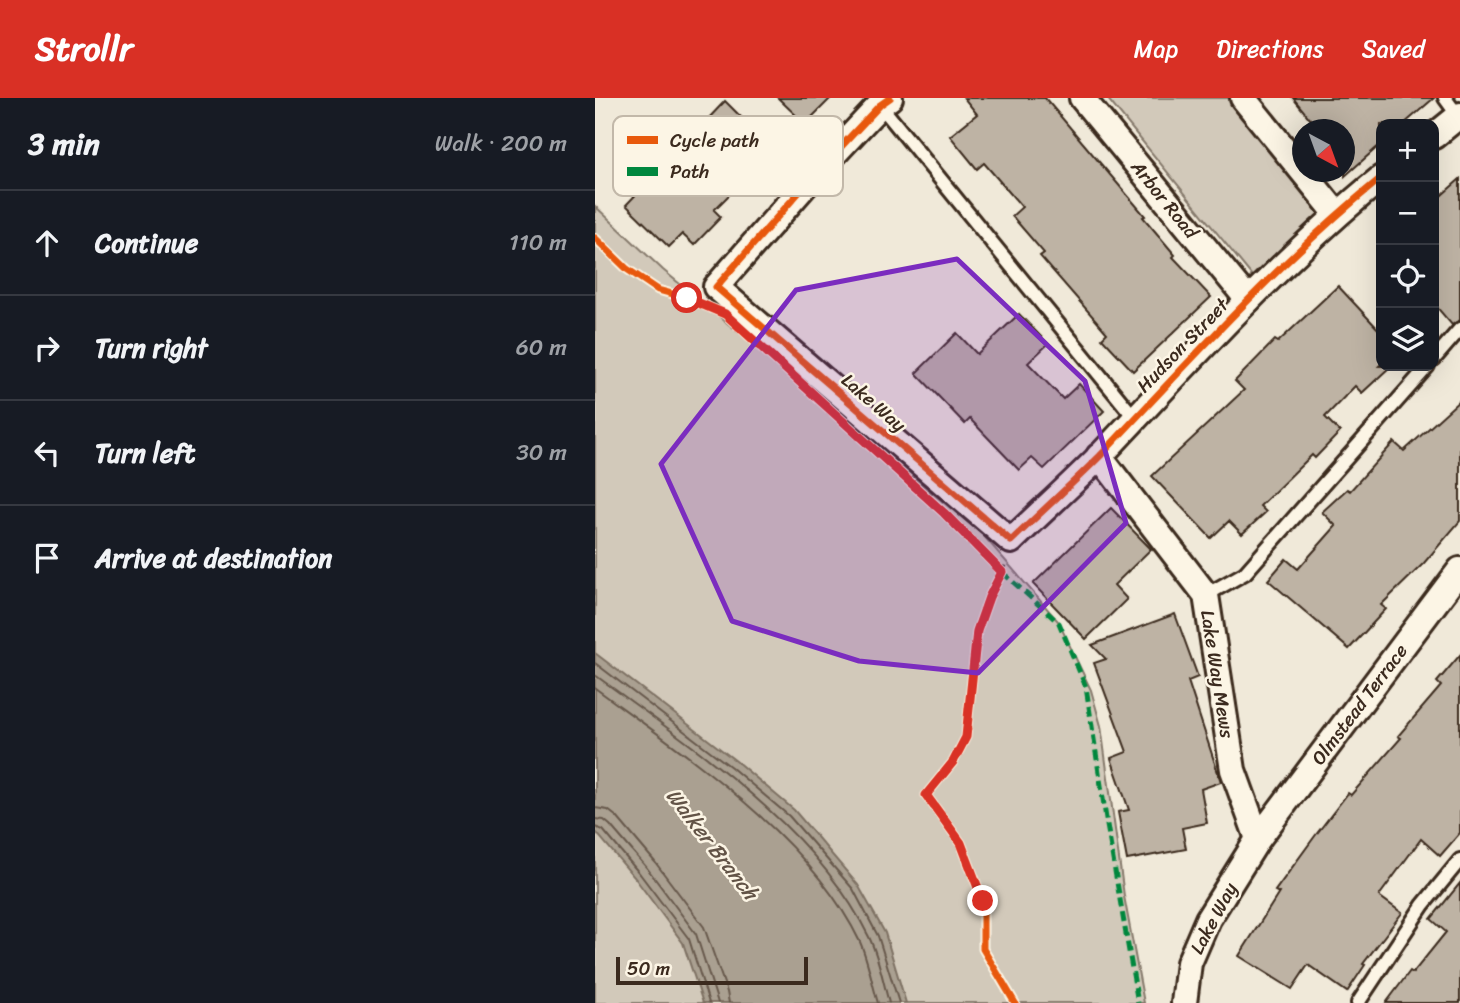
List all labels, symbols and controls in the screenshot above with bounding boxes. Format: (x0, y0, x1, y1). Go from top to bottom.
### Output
text: Strollr (35, 20, 133, 78)
text: Map (1134, 28, 1178, 70)
text: Directions (1216, 28, 1324, 70)
text: Saved (1362, 28, 1425, 70)
legend (613, 116, 843, 196)
text: 3 min (28, 117, 100, 171)
north arrow (1292, 119, 1355, 182)
map controls (1376, 119, 1439, 371)
button: + (1376, 119, 1439, 182)
text: Walk · 200 m (435, 123, 567, 164)
text: Cycle path (670, 124, 759, 157)
street label: Arbor Road (1122, 152, 1208, 248)
text: Path (670, 155, 709, 188)
button: − (1376, 182, 1439, 245)
text: Continue (95, 220, 198, 266)
text: 110 m (509, 222, 567, 263)
icon: ahead (28, 224, 66, 262)
button: locate (1376, 245, 1439, 308)
route start (671, 282, 702, 313)
street label: Hudson Street (1128, 289, 1238, 401)
button: layers (1376, 308, 1439, 371)
text: Turn right (95, 325, 208, 371)
text: 60 m (516, 327, 567, 368)
icon: right (28, 329, 66, 367)
street label: Lake Way (834, 365, 914, 440)
text: Turn left (95, 430, 195, 476)
text: 30 m (516, 432, 567, 473)
icon: left (28, 434, 66, 472)
text: Arrive at destination (95, 535, 332, 581)
icon: arrive (28, 539, 66, 577)
street label: Lake Way Mews (1191, 608, 1244, 741)
street label: Olmstead Terrace (1303, 636, 1416, 772)
water label: Walker Branch (656, 780, 769, 910)
street label: Lake Way (1181, 876, 1246, 960)
route end (967, 885, 998, 916)
text: 50 m (627, 952, 670, 985)
scale bar (616, 954, 809, 986)

